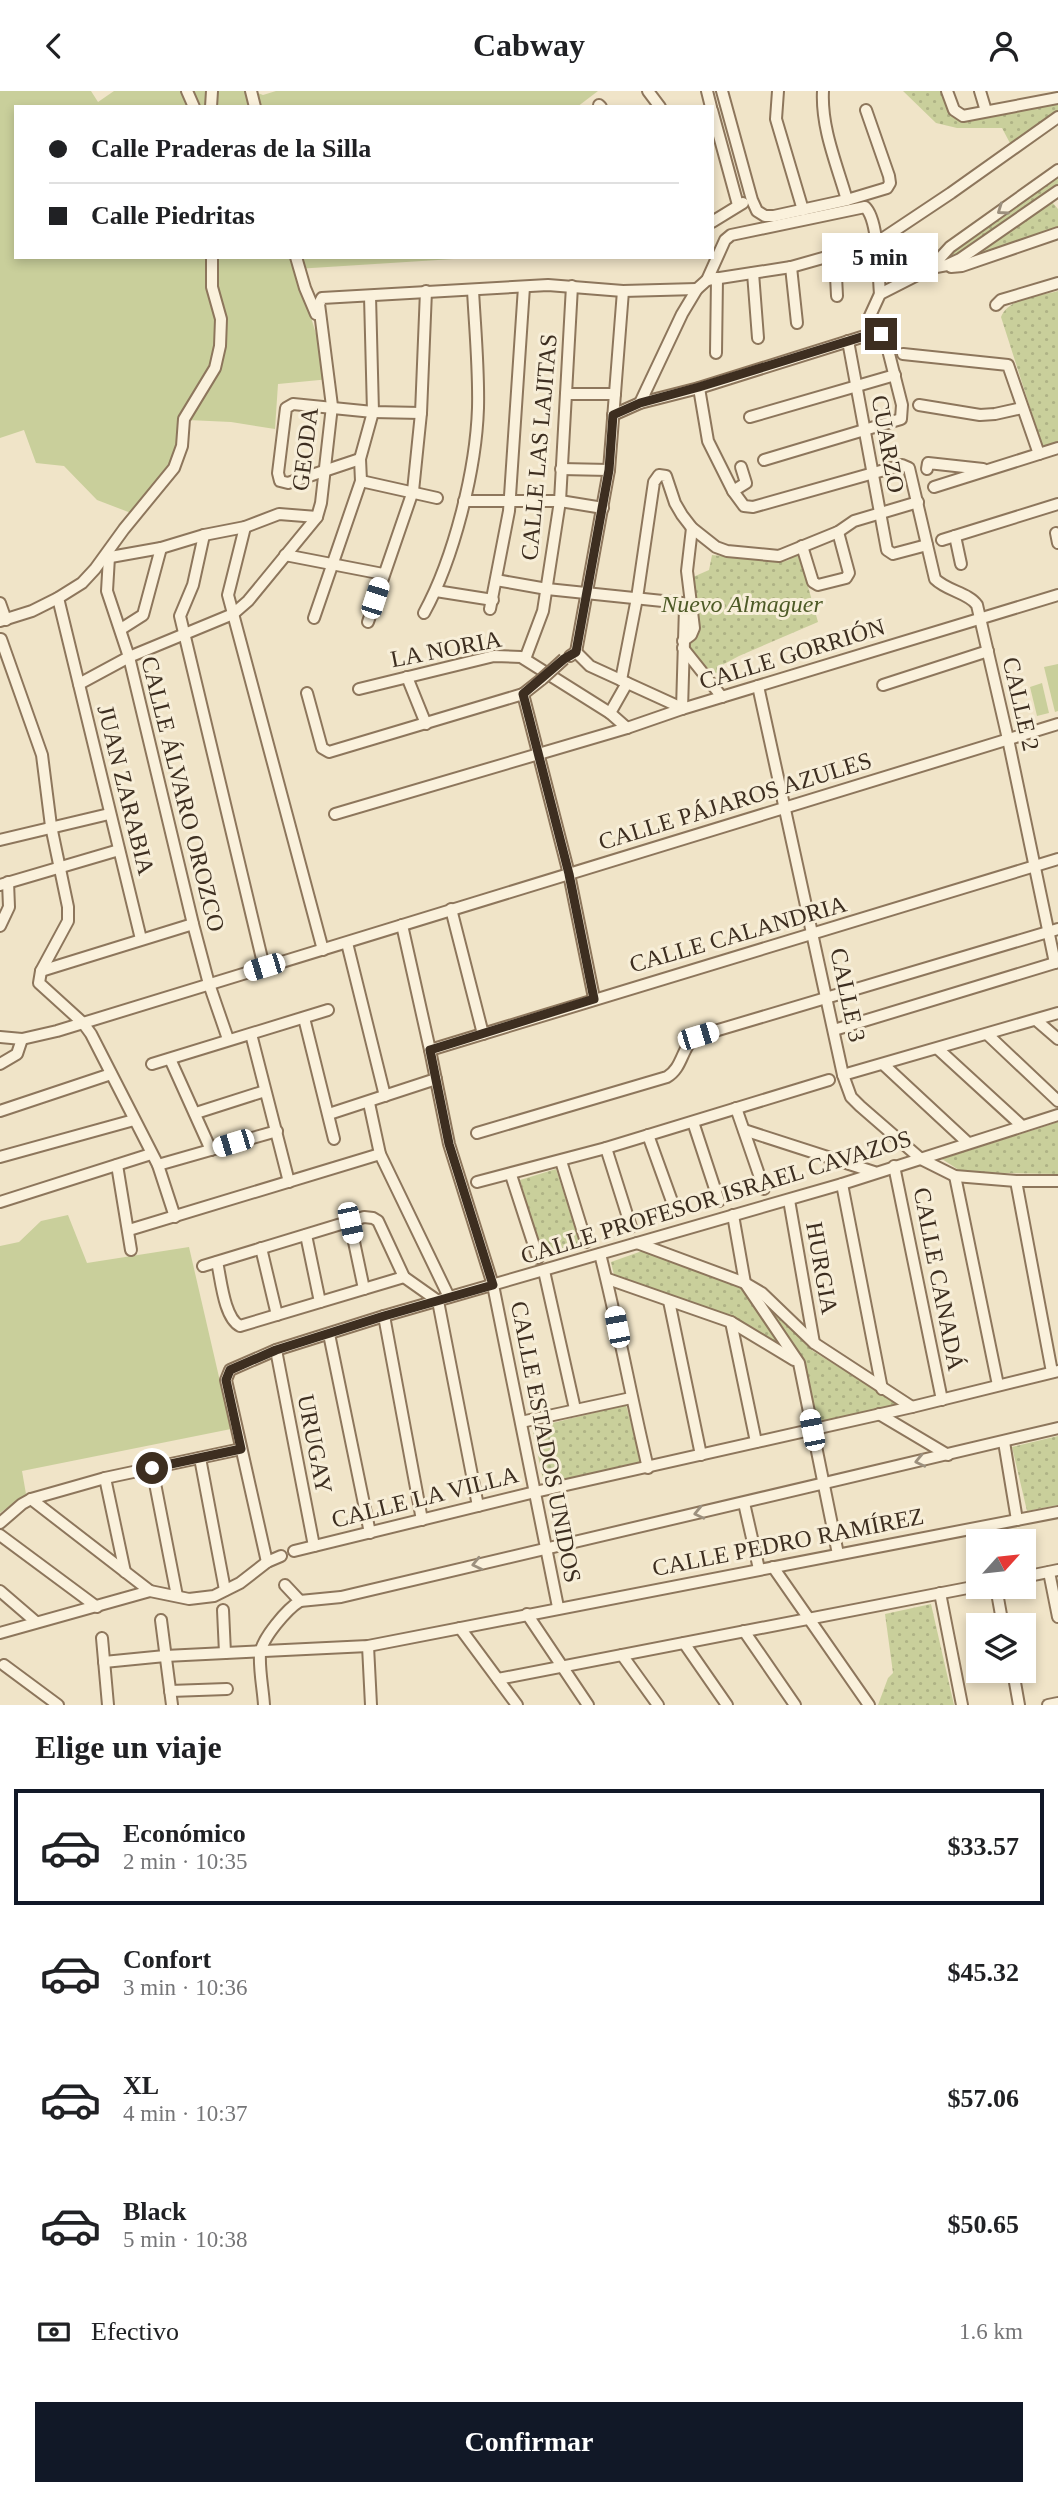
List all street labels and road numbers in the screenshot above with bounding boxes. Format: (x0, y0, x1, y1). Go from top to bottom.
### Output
street label: CALLE LAS LAJITAS (516, 333, 562, 561)
street label: CUARZO (867, 393, 909, 495)
street label: GEODA (287, 405, 323, 492)
street label: CALLE GORRIÓN (696, 613, 888, 695)
street label: LA NORIA (388, 625, 504, 673)
street label: CALLE ÁLVARO OROZCO (136, 654, 230, 934)
street label: CALLE 2 (998, 655, 1044, 753)
street label: JUAN ZARABIA (92, 702, 160, 878)
street label: CALLE PÁJAROS AZULES (595, 747, 875, 855)
street label: CALLE CALANDRIA (626, 890, 850, 977)
street label: CALLE 3 (825, 946, 871, 1044)
street label: CALLE PROFESOR ISRAEL CAVAZOS (518, 1125, 914, 1269)
street label: CALLE CANADÁ (908, 1185, 970, 1373)
street label: HURGIA (801, 1220, 843, 1317)
street label: CALLE ESTADOS UNIDOS (506, 1299, 586, 1585)
street label: URUGAY (293, 1392, 337, 1496)
street label: CALLE LA VILLA (329, 1461, 522, 1533)
street label: CALLE PEDRO RAMÍREZ (650, 1503, 926, 1581)

